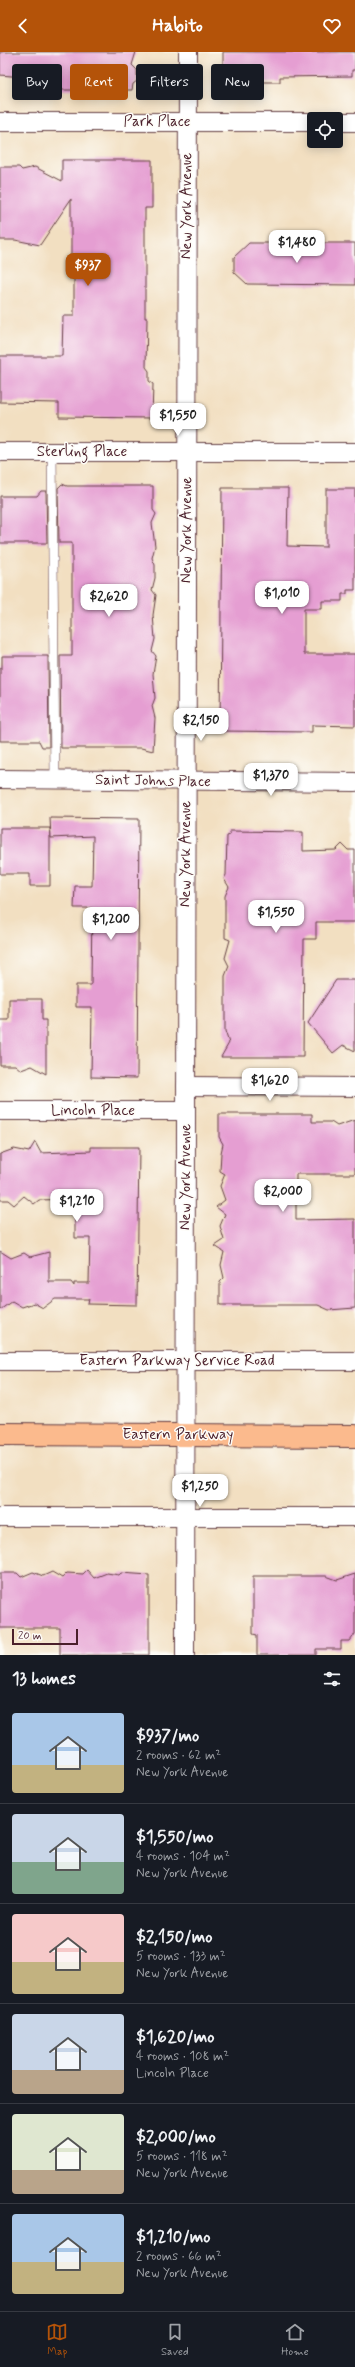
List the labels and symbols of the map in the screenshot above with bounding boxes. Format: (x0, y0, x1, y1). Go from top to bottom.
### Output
street label: Park Place (124, 112, 191, 132)
street label: New York Avenue (177, 153, 197, 259)
pin: $1,480 (264, 230, 330, 264)
pin: $937 (64, 253, 112, 287)
pin: $1,550 (145, 403, 211, 437)
street label: Sterling Place (37, 442, 128, 463)
street label: New York Avenue (177, 477, 197, 583)
pin: $1,010 (249, 581, 315, 615)
pin: $2,620 (76, 584, 142, 618)
pin: $2,150 (168, 708, 234, 742)
pin: $1,370 (238, 763, 304, 797)
street label: Saint Johns Place (95, 770, 211, 792)
street label: New York Avenue (176, 801, 196, 907)
pin: $1,550 (243, 900, 309, 934)
pin: $1,200 (78, 907, 144, 941)
pin: $1,620 (237, 1068, 303, 1102)
street label: Lincoln Place (51, 1101, 135, 1121)
street label: New York Avenue (176, 1124, 196, 1230)
pin: $2,000 (250, 1179, 316, 1213)
pin: $1,210 (44, 1189, 110, 1223)
street label: Eastern Parkway Service Road (79, 1351, 275, 1371)
street label: Eastern Parkway (123, 1425, 233, 1445)
pin: $1,250 (167, 1474, 233, 1508)
scale bar (12, 1627, 78, 1646)

